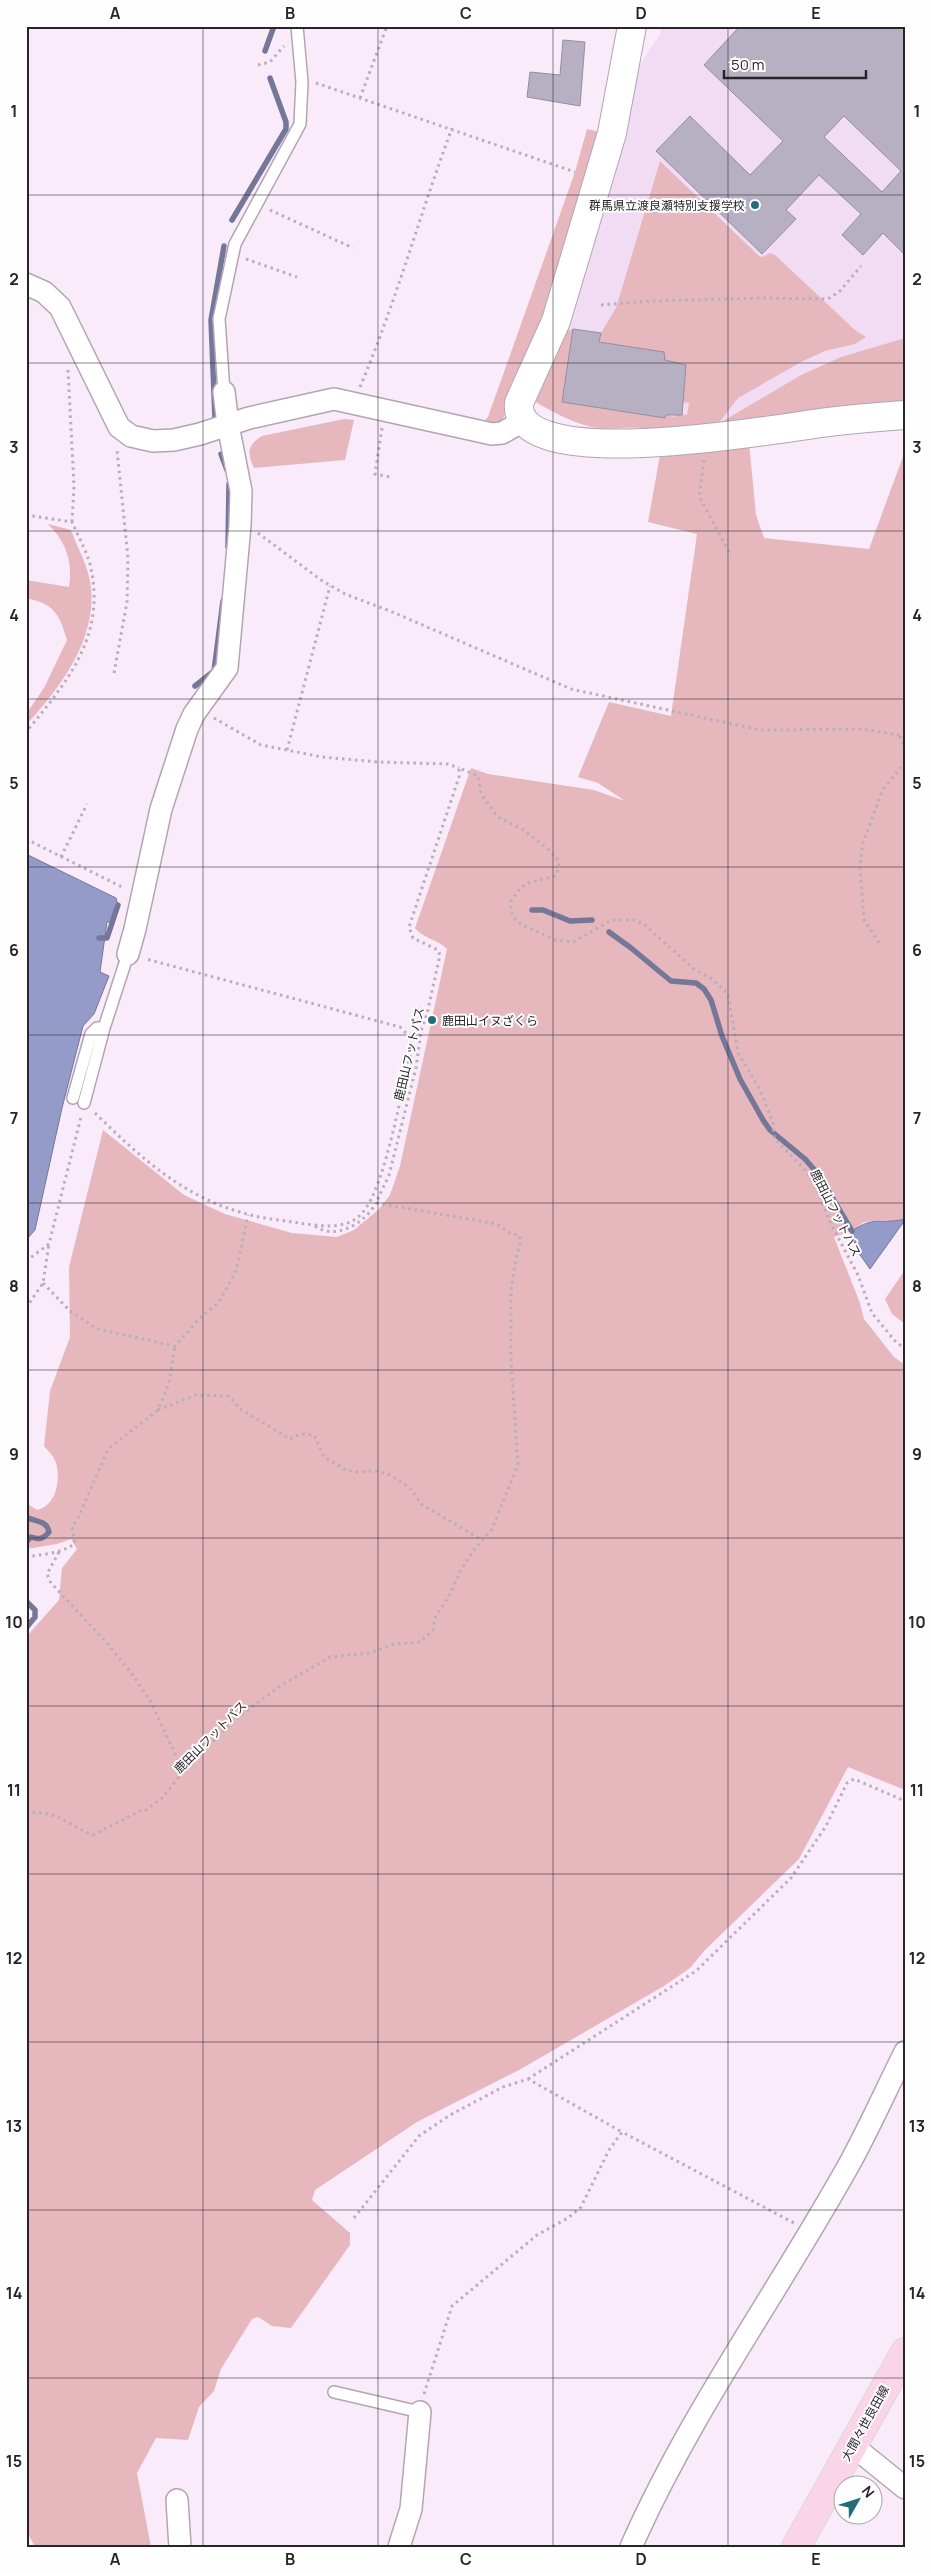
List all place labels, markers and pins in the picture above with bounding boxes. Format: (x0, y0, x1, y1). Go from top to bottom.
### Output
place label: 群馬県立渡良瀬特別支援学校 (589, 197, 745, 214)
marker: 群馬県立渡良瀬特別支援学校 (749, 199, 761, 211)
place label: 鹿田山イヌざくら (442, 1012, 538, 1029)
marker: 鹿田山イヌざくら (426, 1014, 438, 1026)

